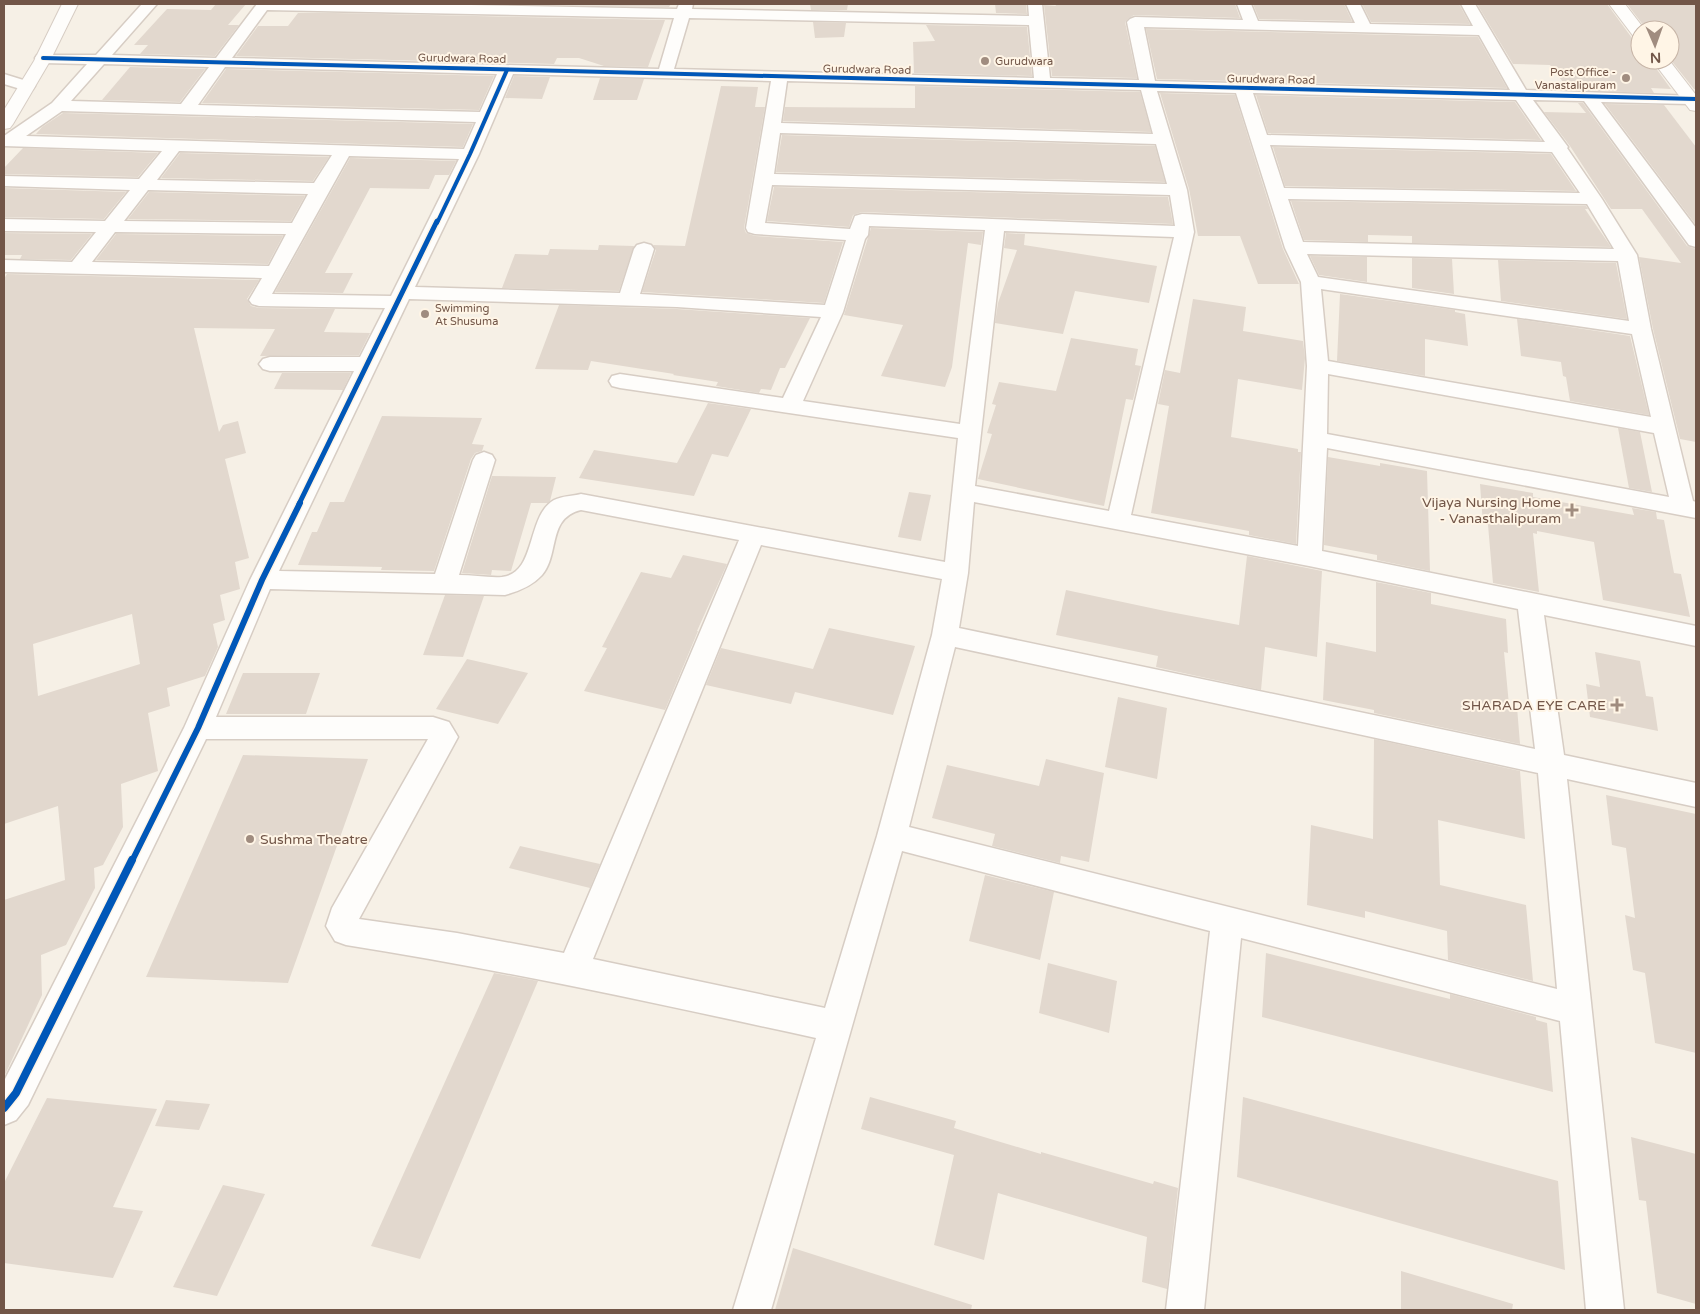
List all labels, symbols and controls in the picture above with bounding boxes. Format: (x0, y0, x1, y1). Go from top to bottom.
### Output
north arrow (1630, 20, 1680, 70)
text: N (1650, 49, 1661, 66)
street label: Gurudwara Road (418, 51, 506, 66)
marker: Gurudwara (979, 55, 991, 67)
place label: Gurudwara (995, 55, 1053, 68)
street label: Gurudwara Road (823, 62, 911, 77)
place label: Post Office - Vanastalipuram (1535, 66, 1616, 92)
street label: Gurudwara Road (1227, 72, 1315, 87)
marker: Post Office - Vanastalipuram (1620, 72, 1632, 84)
place label: Swimming At Shusuma (435, 302, 498, 328)
marker: Swimming At Shusuma (419, 308, 431, 320)
place label: Vijaya Nursing Home - Vanasthalipuram (1422, 494, 1561, 527)
marker: Vijaya Nursing Home - Vanasthalipuram (1565, 503, 1579, 517)
place label: SHARADA EYE CARE (1462, 697, 1606, 714)
marker: SHARADA EYE CARE (1610, 698, 1624, 712)
place label: Sushma Theatre (260, 831, 368, 848)
marker: Sushma Theatre (244, 833, 256, 845)

